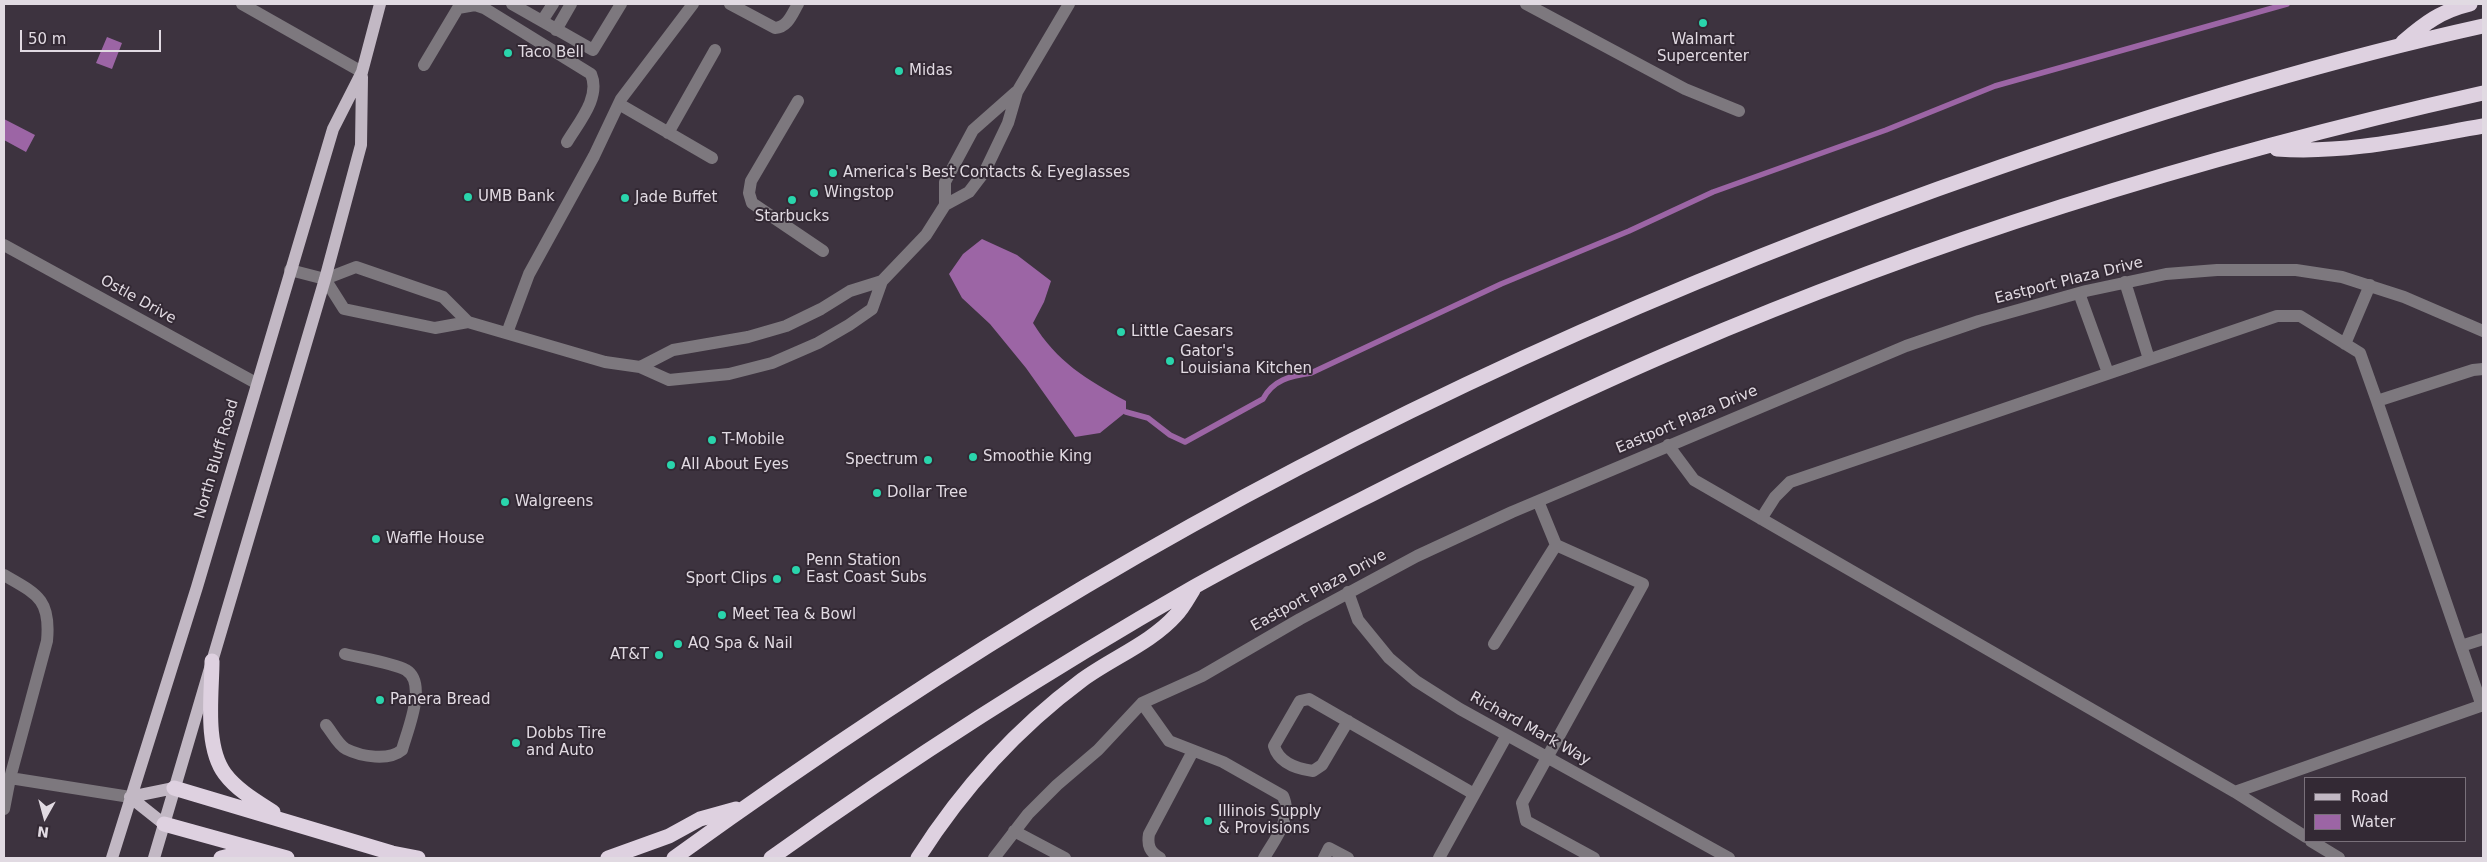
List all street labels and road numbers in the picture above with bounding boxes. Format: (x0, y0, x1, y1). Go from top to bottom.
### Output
street label: Eastport Plaza Drive (1993, 254, 2145, 308)
street label: Ostle Drive (97, 272, 179, 328)
street label: Eastport Plaza Drive (1613, 382, 1761, 458)
street label: North Bluff Road (191, 397, 243, 521)
street label: Eastport Plaza Drive (1248, 546, 1390, 636)
street label: Richard Mark Way (1466, 688, 1594, 770)

